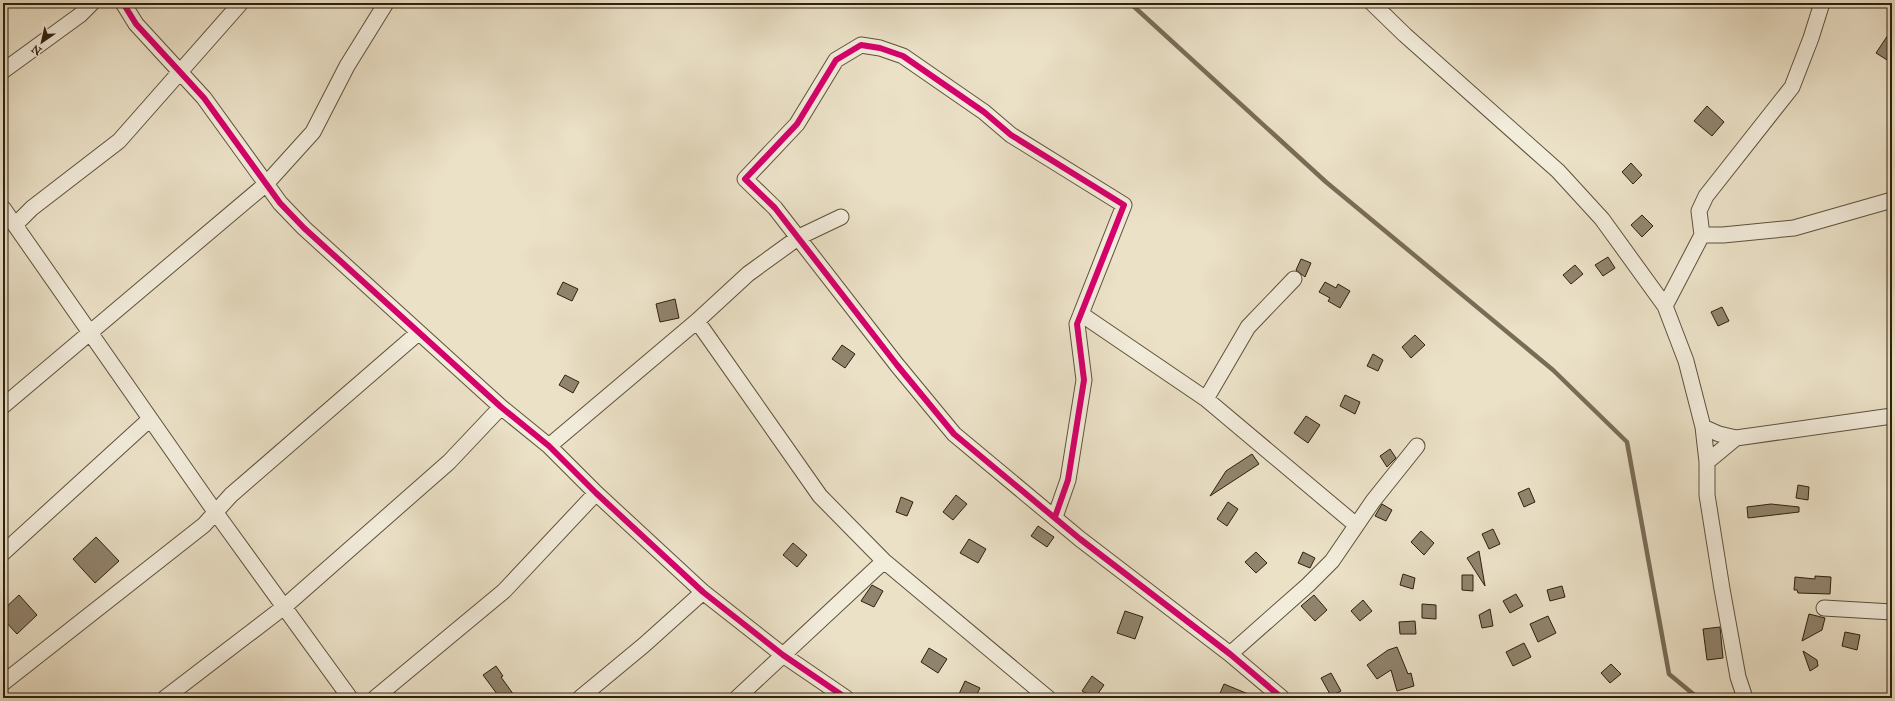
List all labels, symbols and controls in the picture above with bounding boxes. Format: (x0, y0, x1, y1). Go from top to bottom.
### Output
north arrow (22, 22, 62, 62)
text: N (29, 42, 44, 58)

